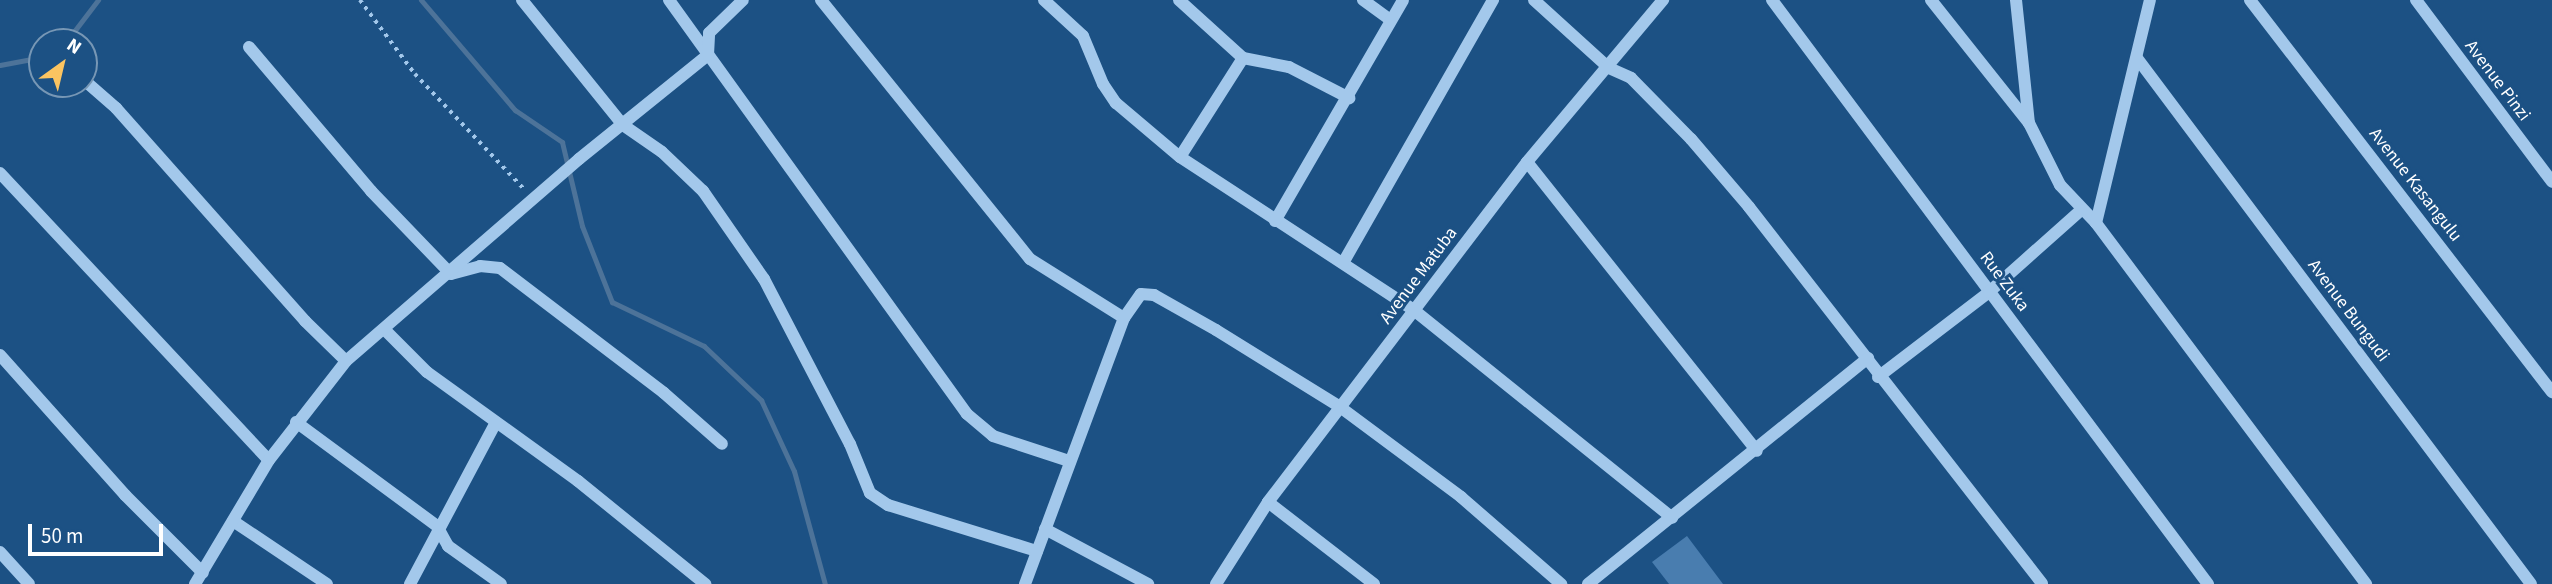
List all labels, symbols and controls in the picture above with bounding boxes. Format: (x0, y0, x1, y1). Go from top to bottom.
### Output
north arrow (28, 28, 98, 98)
text: N (61, 32, 87, 62)
street label: Avenue Pinzi (2460, 36, 2534, 126)
street label: Avenue Kasangulu (2364, 124, 2466, 246)
street label: Avenue Matuba (1376, 223, 1462, 329)
street label: Rue Zuka (1974, 248, 2034, 316)
street label: Avenue Bungudi (2302, 256, 2394, 366)
scale bar (32, 510, 166, 554)
text: 50 m (41, 521, 83, 551)

